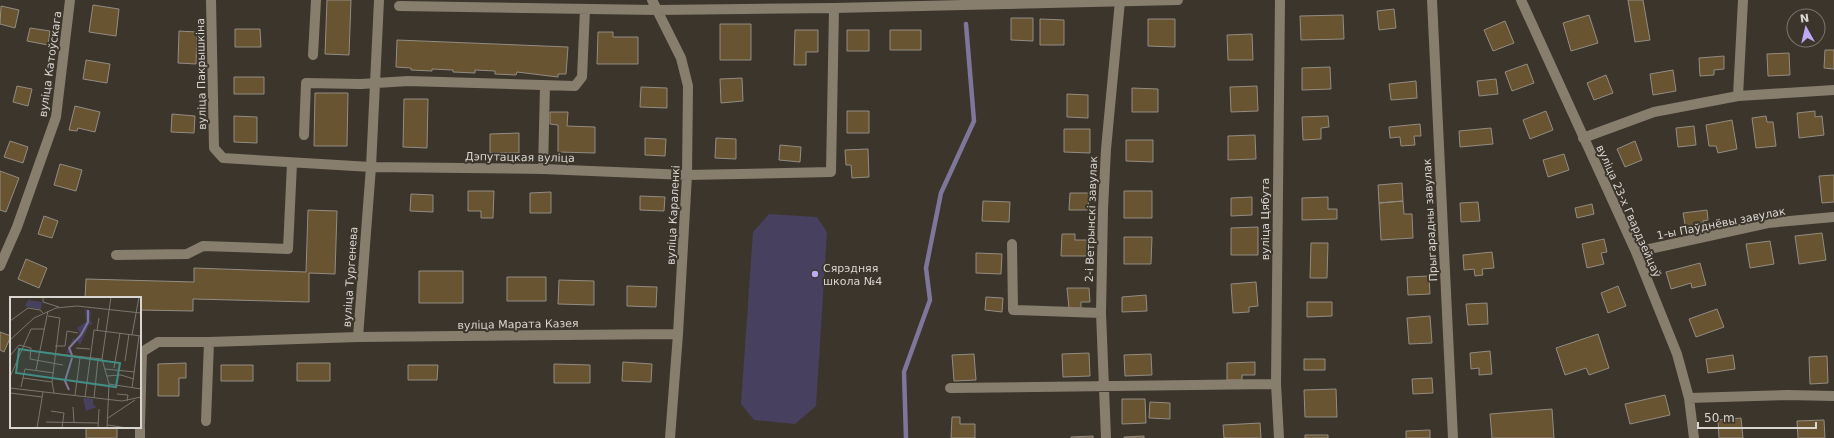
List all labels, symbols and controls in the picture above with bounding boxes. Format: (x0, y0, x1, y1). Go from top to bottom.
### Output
north arrow (1786, 8, 1826, 48)
street label: вуліца Катоўскага (37, 10, 64, 118)
text: N (1799, 12, 1810, 26)
street label: вуліца Пакрышкіна (194, 18, 209, 130)
street label: вуліца 23-х Гвардзейцаў (1593, 143, 1664, 280)
street label: Дэпутацкая вуліца (465, 150, 575, 165)
street label: 2-і Ветрынскі завулак (1083, 155, 1100, 282)
street label: Прыгарадны завулак (1421, 158, 1440, 282)
street label: вуліца Караленкі (664, 165, 683, 265)
street label: вуліца Цябута (1259, 178, 1272, 260)
street label: 1-ы Паўднёвы завулак (1656, 205, 1787, 242)
street label: вуліца Тургенева (341, 226, 360, 328)
place label: Сярэдняя школа №4 (823, 262, 882, 288)
marker: Сярэдняя школа №4 (810, 269, 820, 279)
inset map (10, 297, 141, 428)
street label: вуліца Марата Казея (457, 317, 579, 332)
scale bar (1698, 404, 1816, 430)
text: 50 m (1704, 411, 1735, 425)

